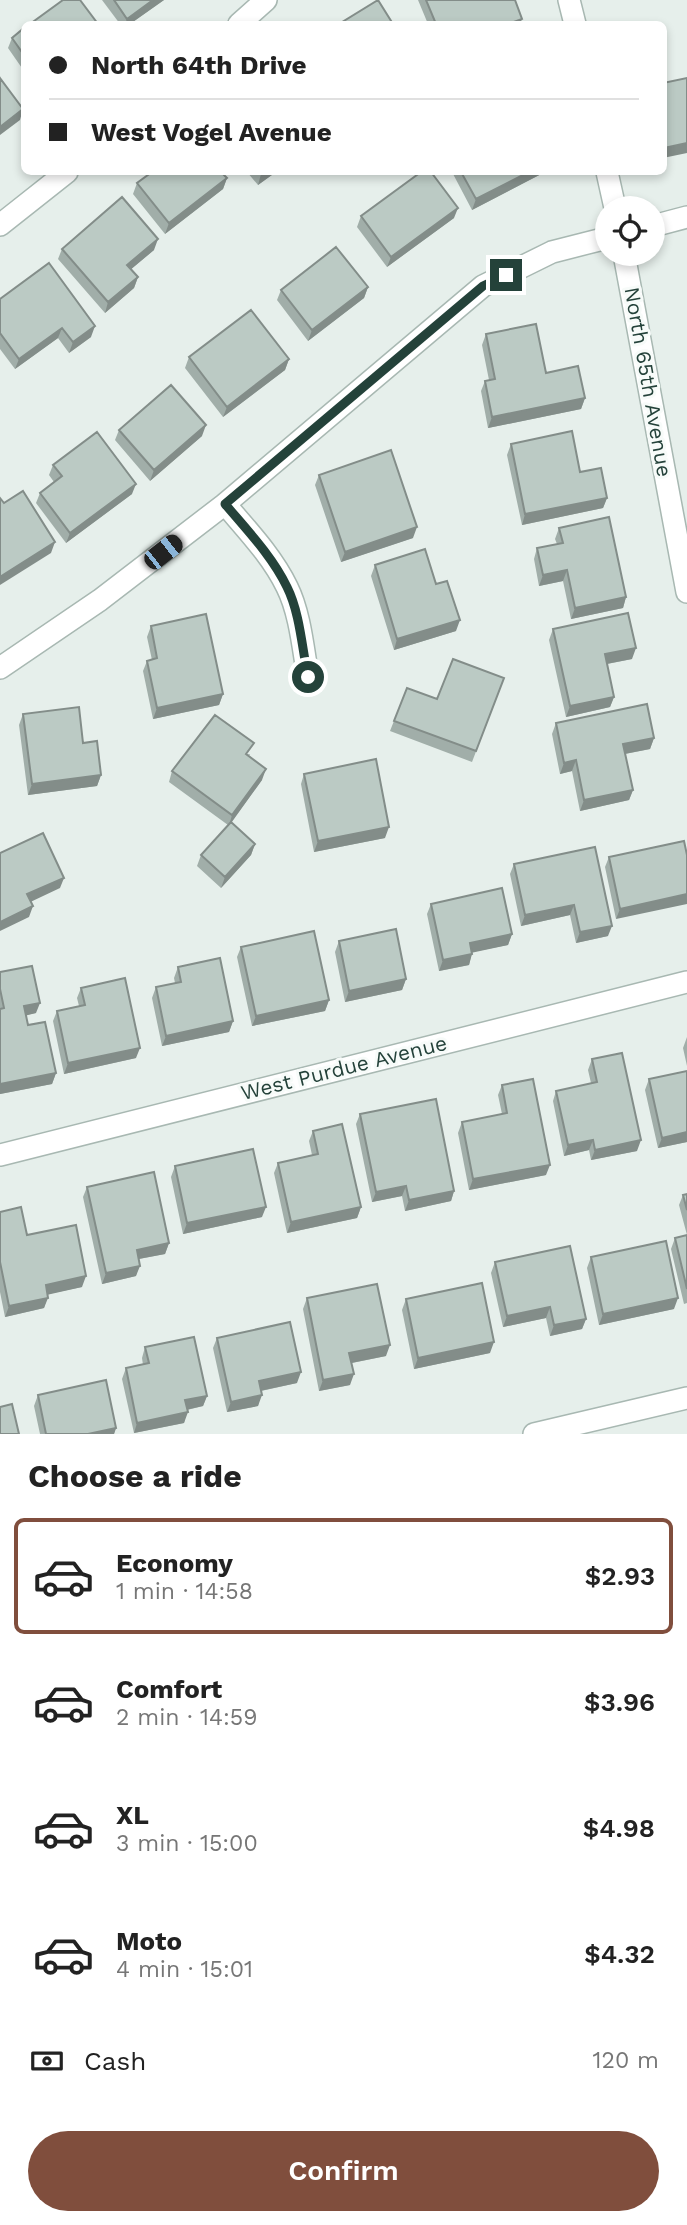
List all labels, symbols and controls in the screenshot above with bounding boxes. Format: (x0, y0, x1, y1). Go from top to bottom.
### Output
text: North 64th Drive (91, 50, 307, 80)
text: West Vogel Avenue (91, 117, 332, 147)
map controls (595, 196, 665, 266)
button: locate (595, 196, 665, 266)
route end (490, 259, 522, 291)
street label: North 65th Avenue (619, 285, 677, 479)
car (140, 531, 187, 573)
route start (292, 661, 324, 693)
street label: West Purdue Avenue (238, 1030, 449, 1105)
text: Choose a ride (28, 1457, 242, 1495)
icon: car (32, 1545, 95, 1608)
text: Economy (116, 1548, 233, 1578)
text: $2.93 (585, 1561, 655, 1591)
text: 1 min · 14:58 (116, 1578, 253, 1605)
icon: car (32, 1671, 95, 1734)
text: Comfort (116, 1674, 222, 1704)
text: $3.96 (584, 1687, 655, 1717)
text: 2 min · 14:59 (116, 1704, 257, 1731)
icon: car (32, 1797, 95, 1860)
text: XL (116, 1800, 149, 1830)
text: $4.98 (583, 1813, 655, 1843)
text: 3 min · 15:00 (116, 1830, 258, 1857)
icon: car (32, 1923, 95, 1986)
text: Moto (116, 1926, 182, 1956)
text: $4.32 (584, 1939, 655, 1969)
text: 4 min · 15:01 (116, 1956, 253, 1983)
icon: cash (28, 2042, 66, 2080)
text: Cash (84, 2046, 146, 2076)
text: 120 m (593, 2047, 659, 2074)
button: Confirm (28, 2131, 659, 2211)

